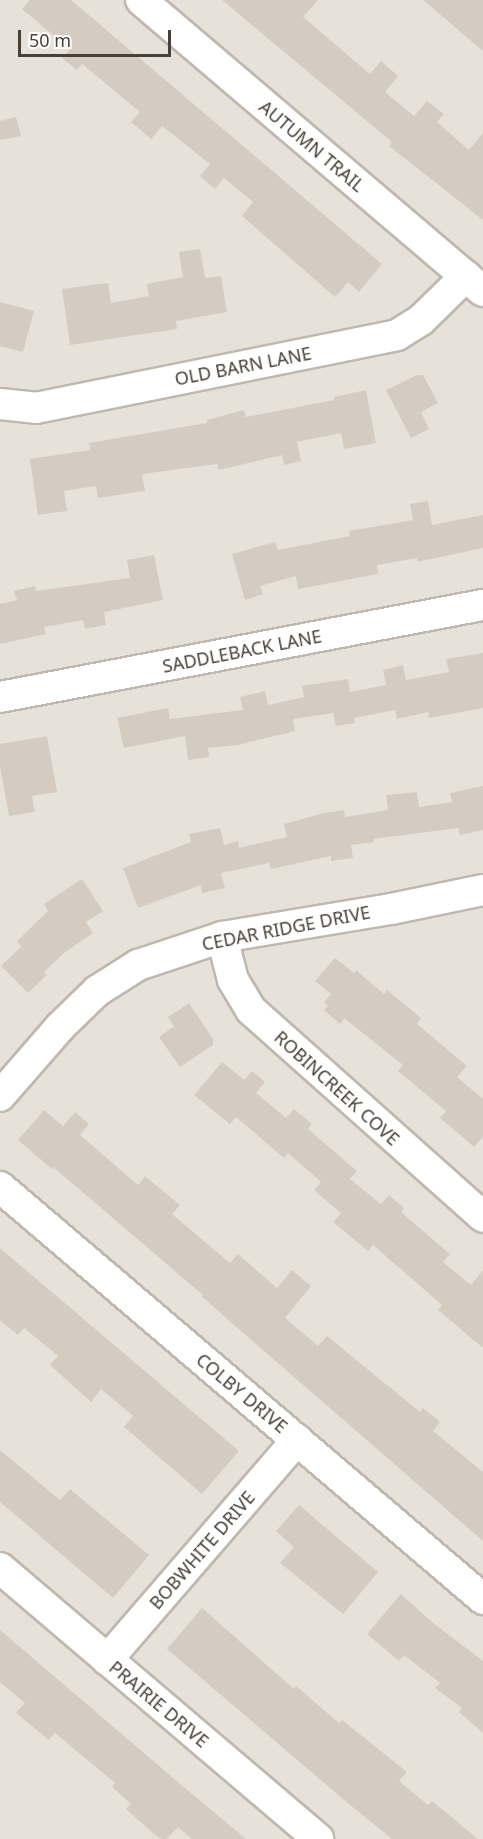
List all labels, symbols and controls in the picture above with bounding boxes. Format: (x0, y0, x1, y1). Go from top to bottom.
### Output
scale bar (21, 18, 174, 56)
text: 50 m (29, 28, 71, 52)
street label: AUTUMN TRAIL (255, 96, 369, 196)
street label: OLD BARN LANE (173, 342, 313, 390)
street label: SADDLEBACK LANE (161, 625, 323, 677)
street label: CEDAR RIDGE DRIVE (200, 901, 372, 955)
street label: ROBINCREEK COVE (270, 1026, 404, 1150)
street label: COLBY DRIVE (192, 1349, 292, 1437)
street label: BOBWHITE DRIVE (145, 1486, 259, 1614)
street label: PRAIRIE DRIVE (105, 1656, 213, 1752)

